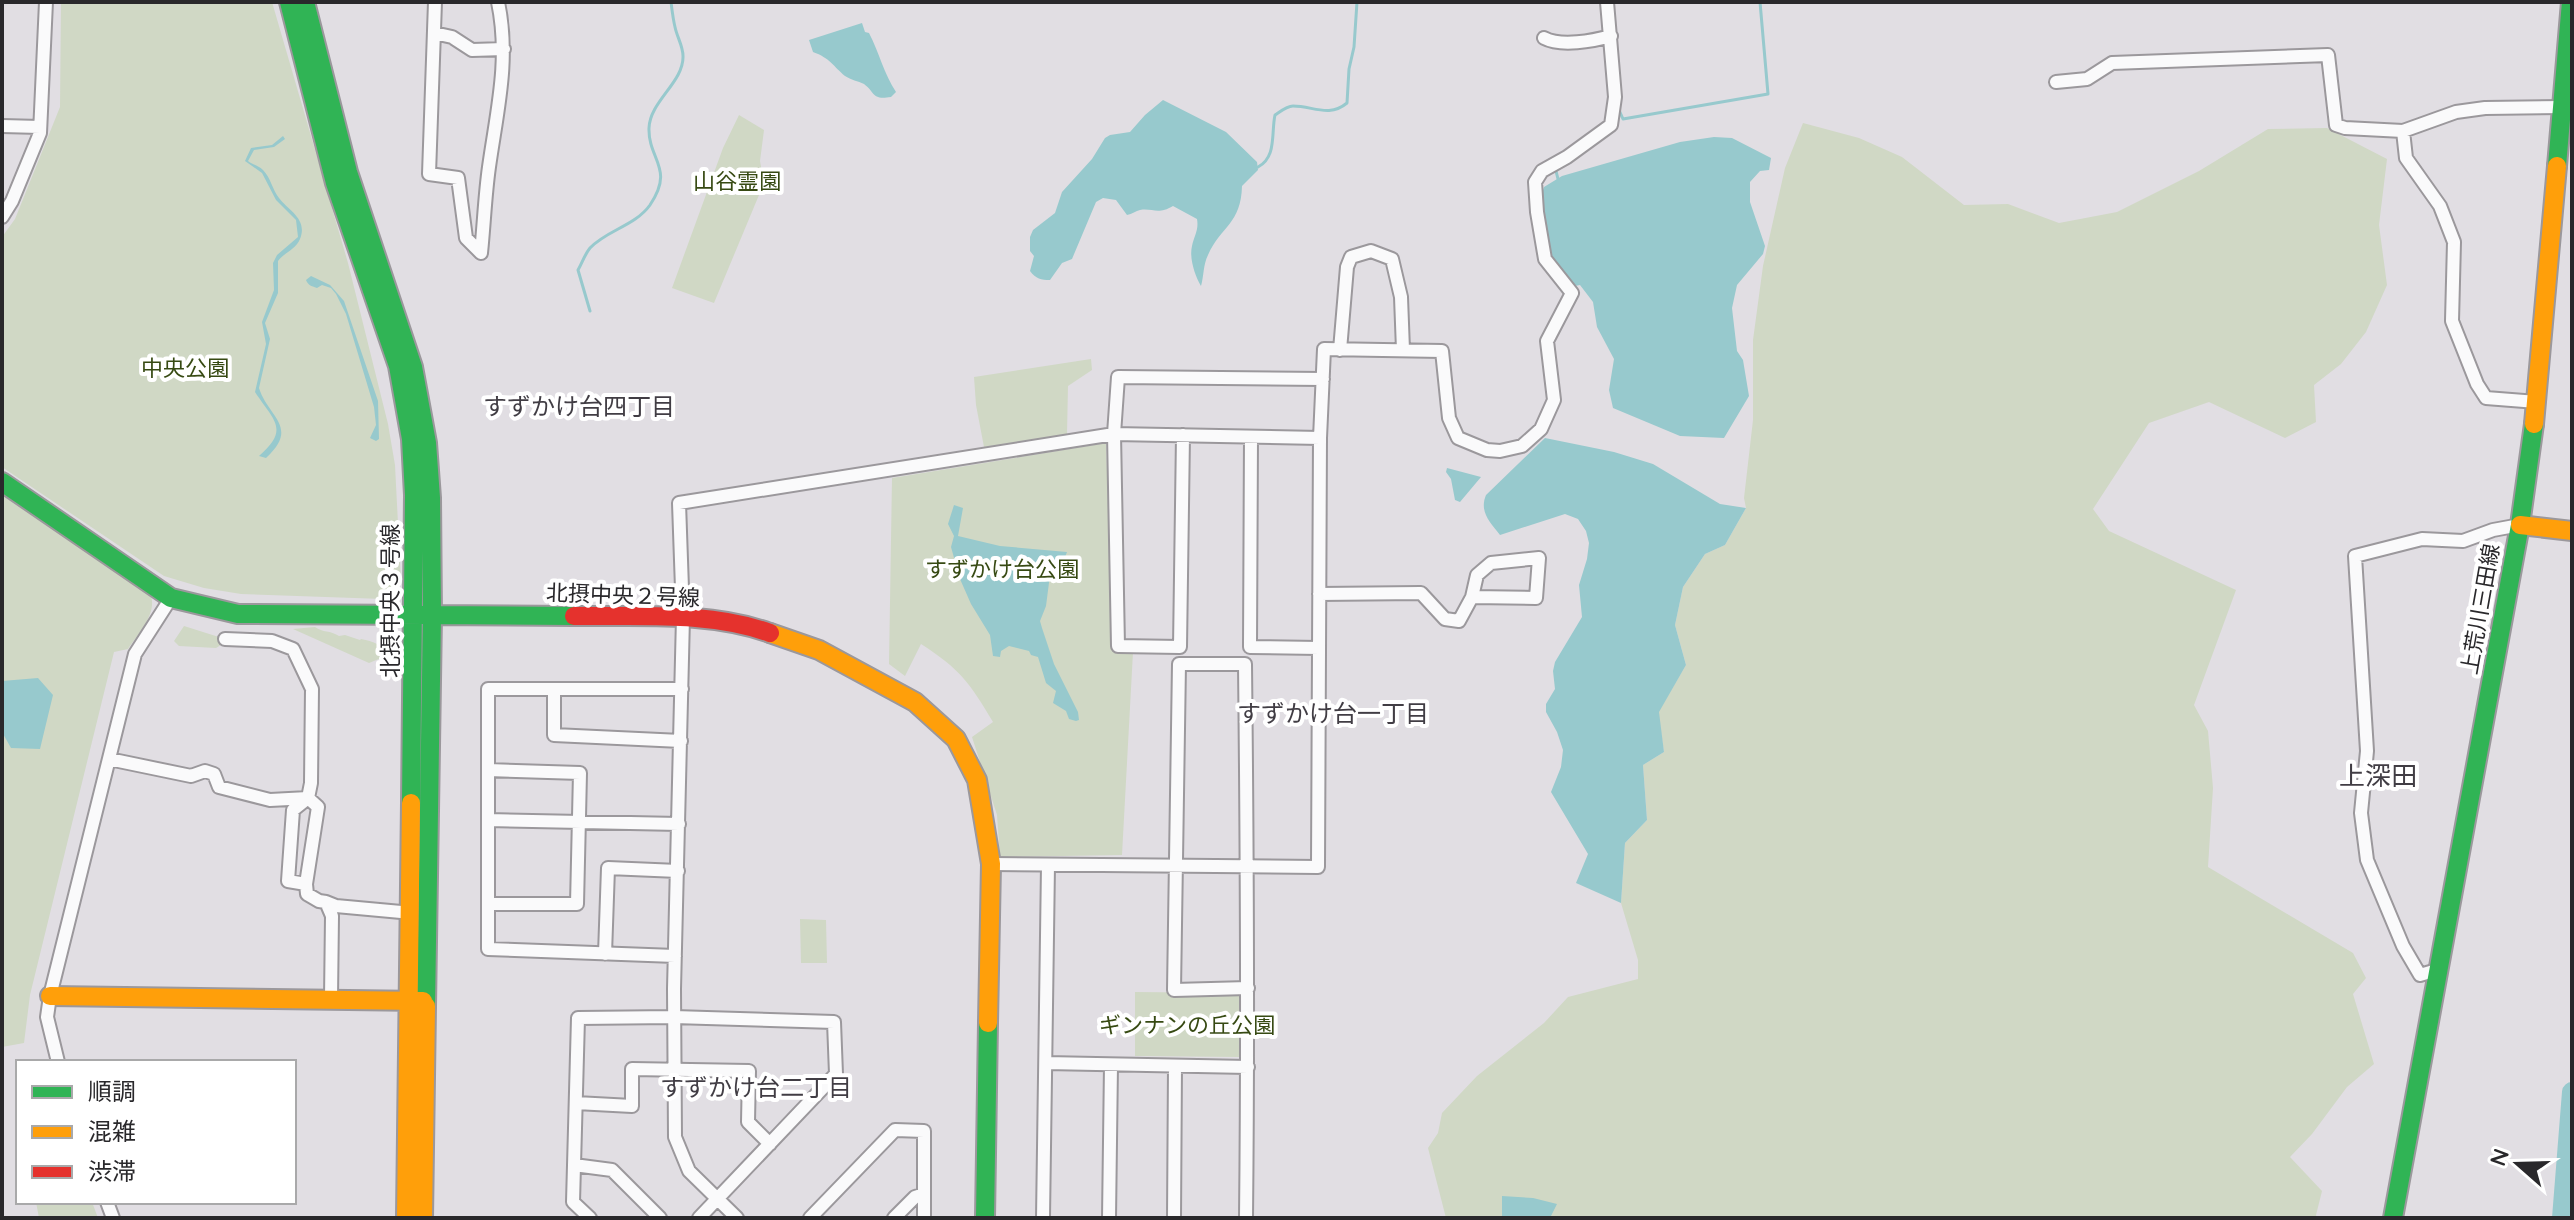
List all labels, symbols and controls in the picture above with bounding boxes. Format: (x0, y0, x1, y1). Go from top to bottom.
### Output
park label: 山谷霊園 (693, 167, 781, 195)
park label: 中央公園 (141, 354, 229, 382)
district label: すずかけ台四丁目 (483, 391, 675, 421)
street label: 北摂中央３号線 (376, 524, 404, 678)
street label: 上荒川三田線 (2455, 542, 2505, 676)
park label: すずかけ台公園 (925, 555, 1079, 583)
street label: 北摂中央２号線 (546, 578, 700, 612)
district label: すずかけ台一丁目 (1237, 698, 1429, 728)
district label: 上深田 (2339, 759, 2417, 792)
park label: ギンナンの丘公園 (1099, 1011, 1275, 1039)
legend (16, 1060, 296, 1204)
district label: すずかけ台二丁目 (660, 1072, 852, 1102)
text: 順調 (88, 1076, 136, 1106)
text: 混雑 (88, 1116, 136, 1146)
north arrow (2478, 1124, 2558, 1204)
text: N (2483, 1145, 2515, 1170)
text: 渋滞 (88, 1156, 136, 1186)

